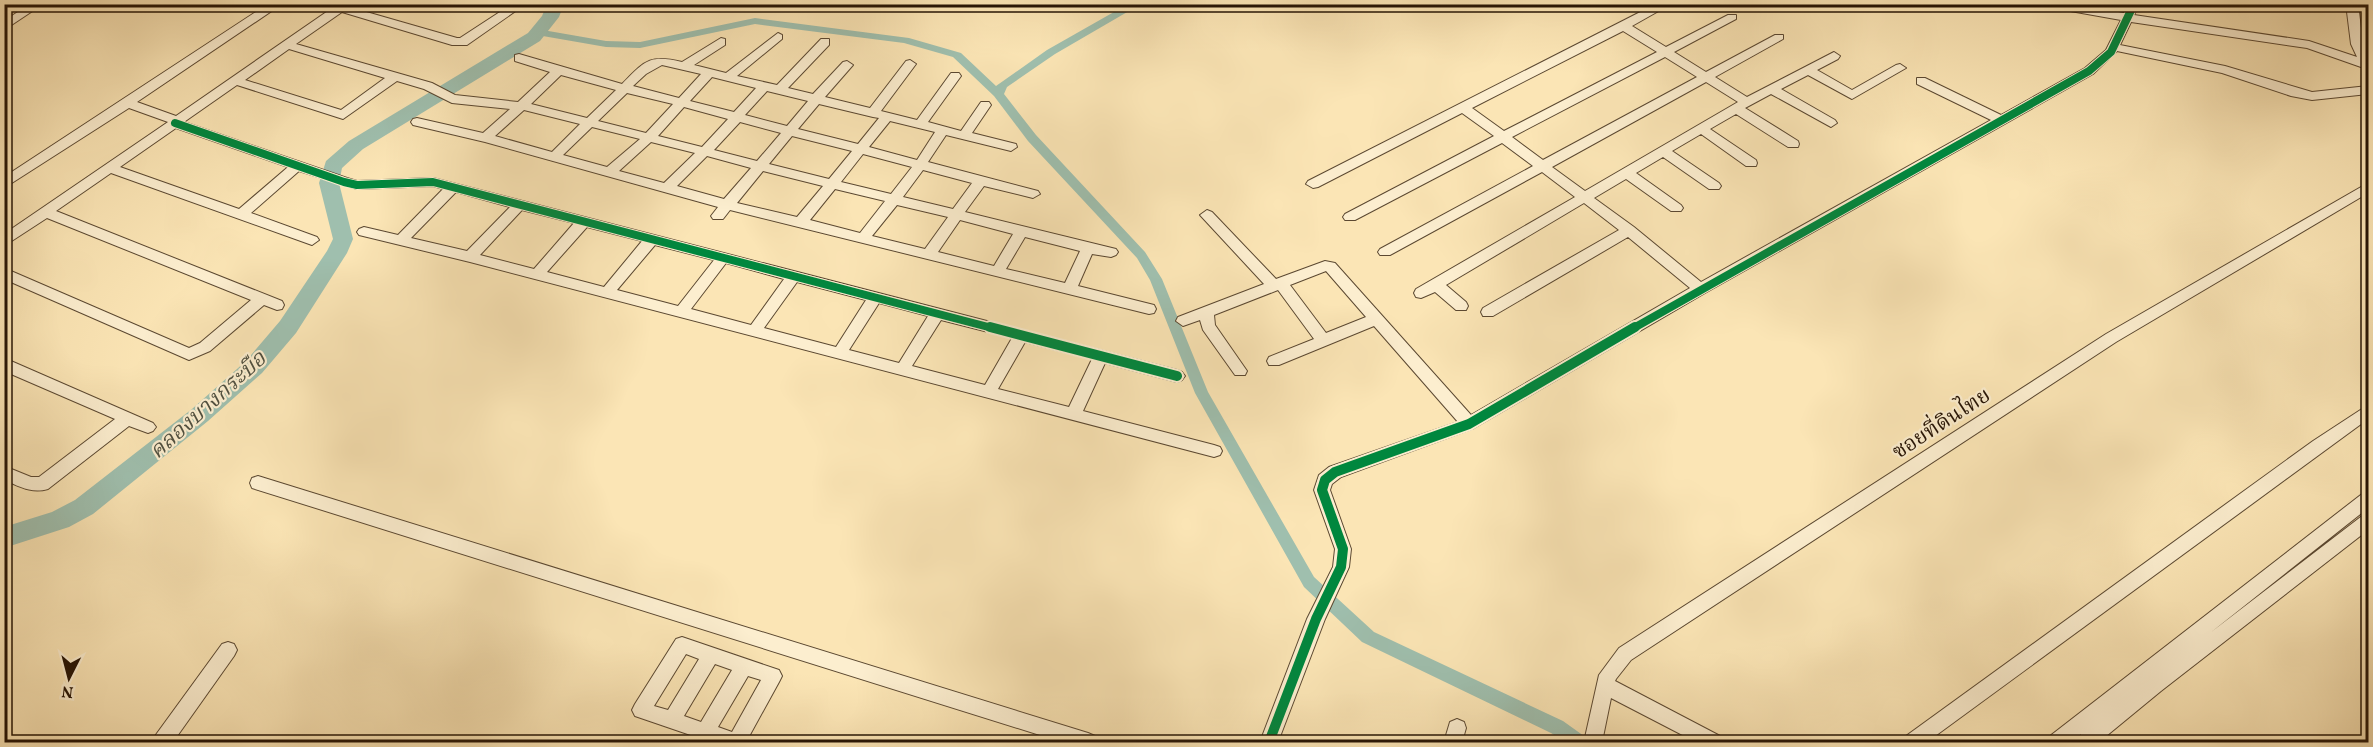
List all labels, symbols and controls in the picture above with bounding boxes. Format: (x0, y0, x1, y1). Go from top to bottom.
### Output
water label: คลองบางกระบือ (143, 344, 275, 467)
street label: ซอยที่ดินไทย (1885, 379, 1997, 467)
north arrow (39, 648, 99, 708)
text: N (60, 679, 75, 702)

